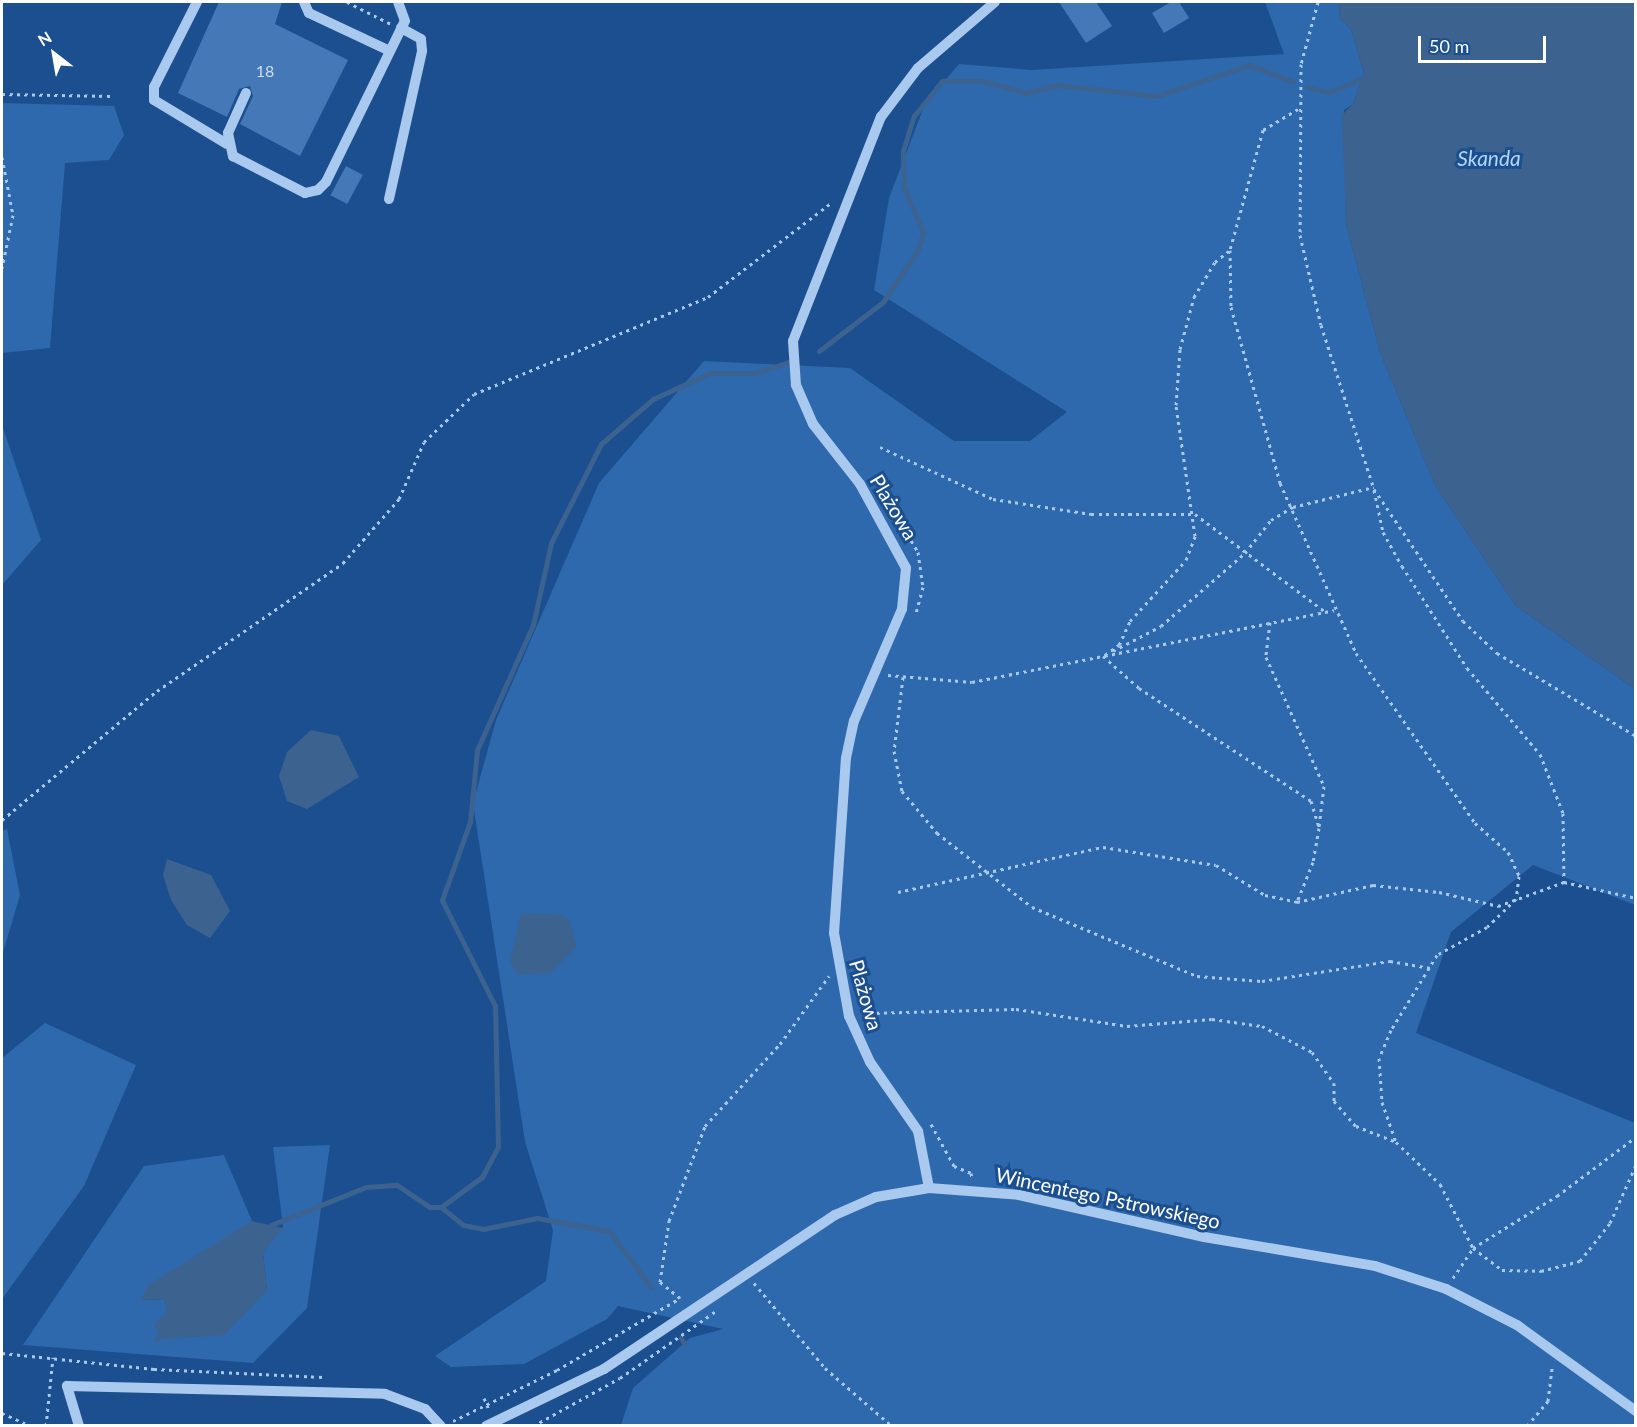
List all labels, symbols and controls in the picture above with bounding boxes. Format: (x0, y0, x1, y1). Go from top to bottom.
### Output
north arrow (24, 24, 84, 84)
scale bar (1421, 24, 1548, 62)
text: N (34, 27, 55, 49)
text: 50 m (1429, 35, 1469, 57)
house number: 18 (256, 61, 274, 81)
water label: Skanda (1457, 145, 1521, 171)
street label: Plażowa (865, 470, 923, 544)
street label: Plażowa (845, 957, 887, 1033)
street label: Wincentego Pstrowskiego (994, 1162, 1222, 1234)

